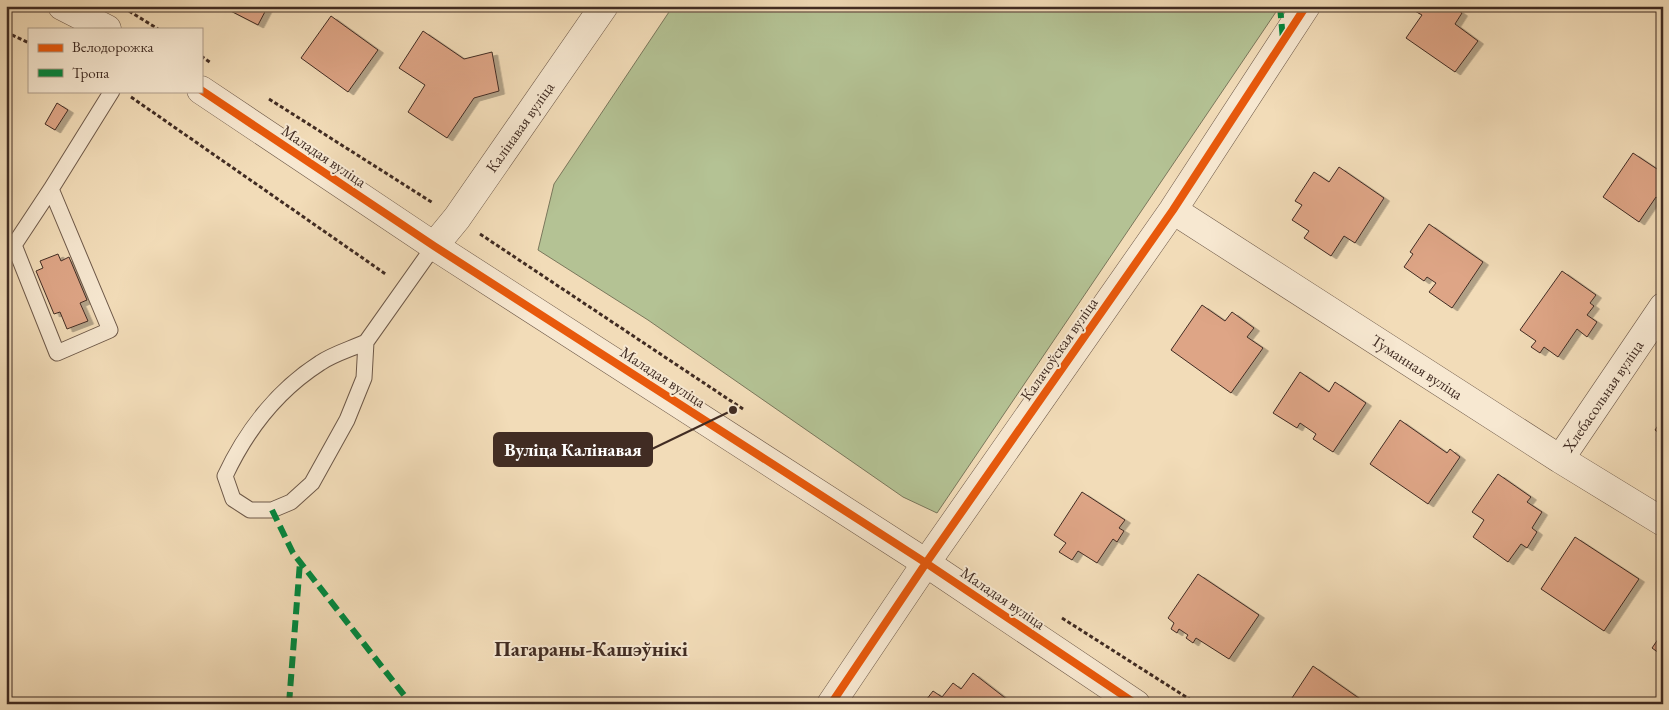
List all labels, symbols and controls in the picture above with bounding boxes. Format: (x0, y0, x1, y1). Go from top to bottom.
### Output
legend (28, 28, 202, 92)
text: Велодорожка (72, 37, 153, 56)
text: Тропа (72, 63, 109, 82)
street label: Калінавая вуліца (481, 77, 559, 177)
street label: Маладая вуліца (278, 120, 371, 192)
street label: Калачоўская вуліца (1015, 293, 1103, 405)
street label: Туманная вуліца (1367, 330, 1467, 405)
street label: Хлебасольная вуліца (1557, 335, 1649, 457)
street label: Маладая вуліца (616, 342, 710, 413)
callout: Вуліца Калінавая (494, 433, 652, 466)
text: Вуліца Калінавая (504, 438, 642, 461)
street label: Маладая вуліца (957, 562, 1050, 634)
district label: Пагараны-Кашэўнікі (494, 635, 688, 662)

